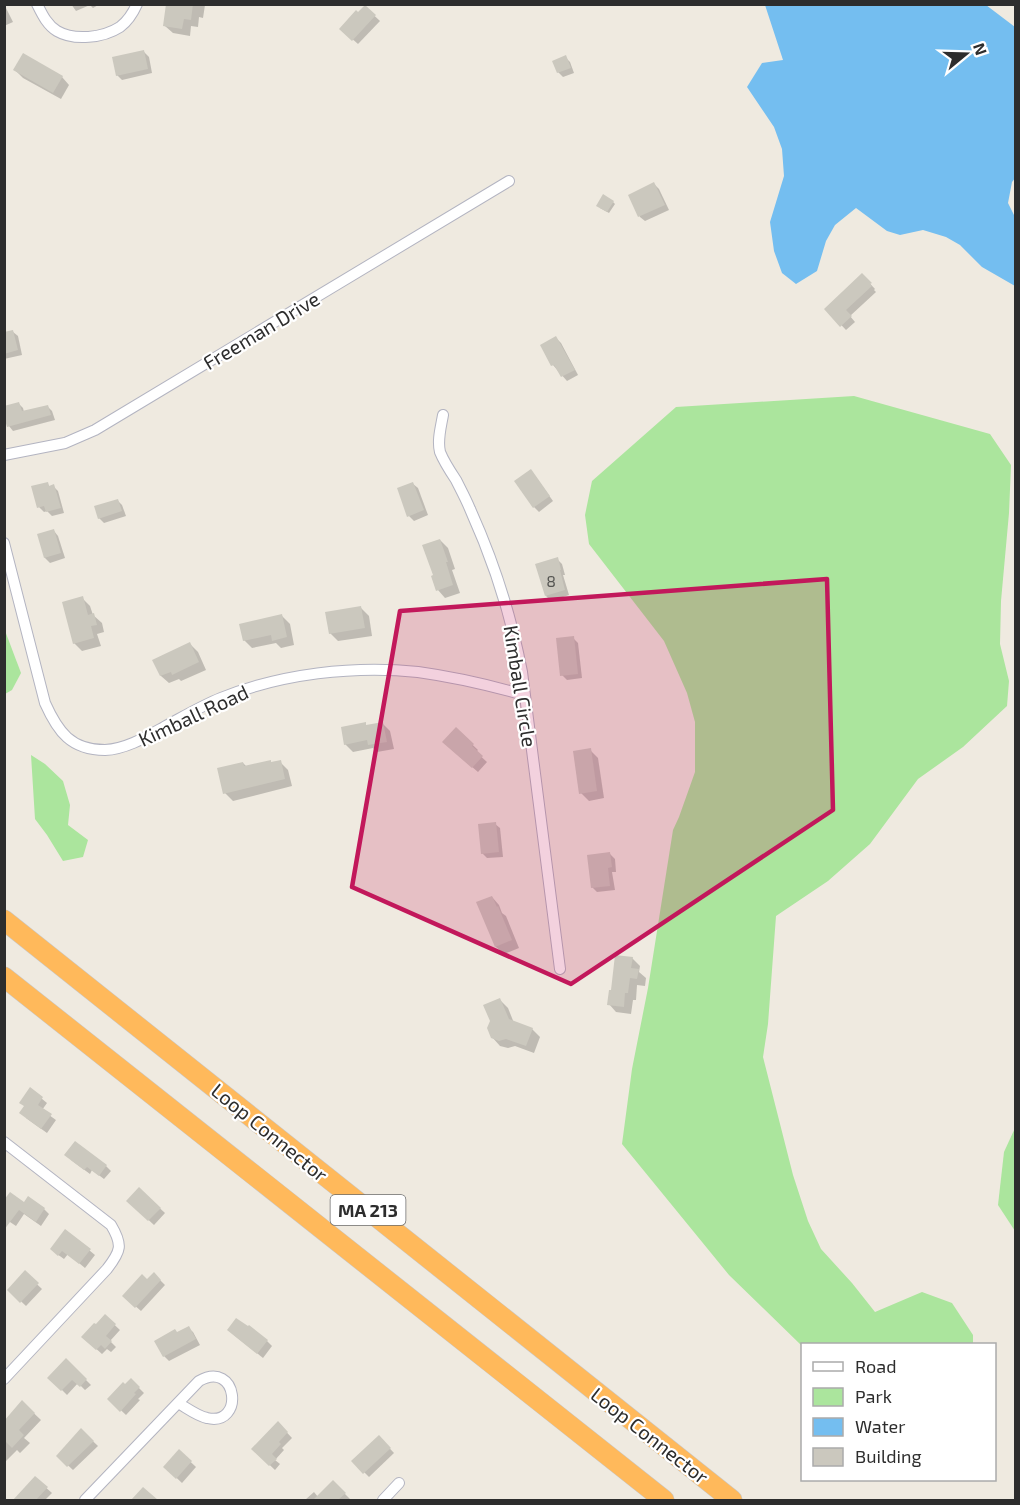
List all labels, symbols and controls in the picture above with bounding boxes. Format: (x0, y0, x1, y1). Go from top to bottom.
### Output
north arrow (936, 24, 996, 84)
text: N (970, 40, 992, 58)
street label: Freeman Drive (198, 286, 324, 374)
house number: 8 (546, 571, 556, 590)
street label: Kimball Circle (500, 623, 542, 749)
street label: Kimball Road (134, 679, 252, 751)
street label: Loop Connector (207, 1078, 333, 1186)
road number: MA 213 (330, 1195, 406, 1225)
legend (801, 1343, 996, 1481)
text: Road (855, 1355, 896, 1377)
street label: Loop Connector (586, 1382, 714, 1488)
text: Park (855, 1385, 892, 1407)
text: Water (855, 1415, 905, 1437)
text: Building (855, 1445, 922, 1467)

